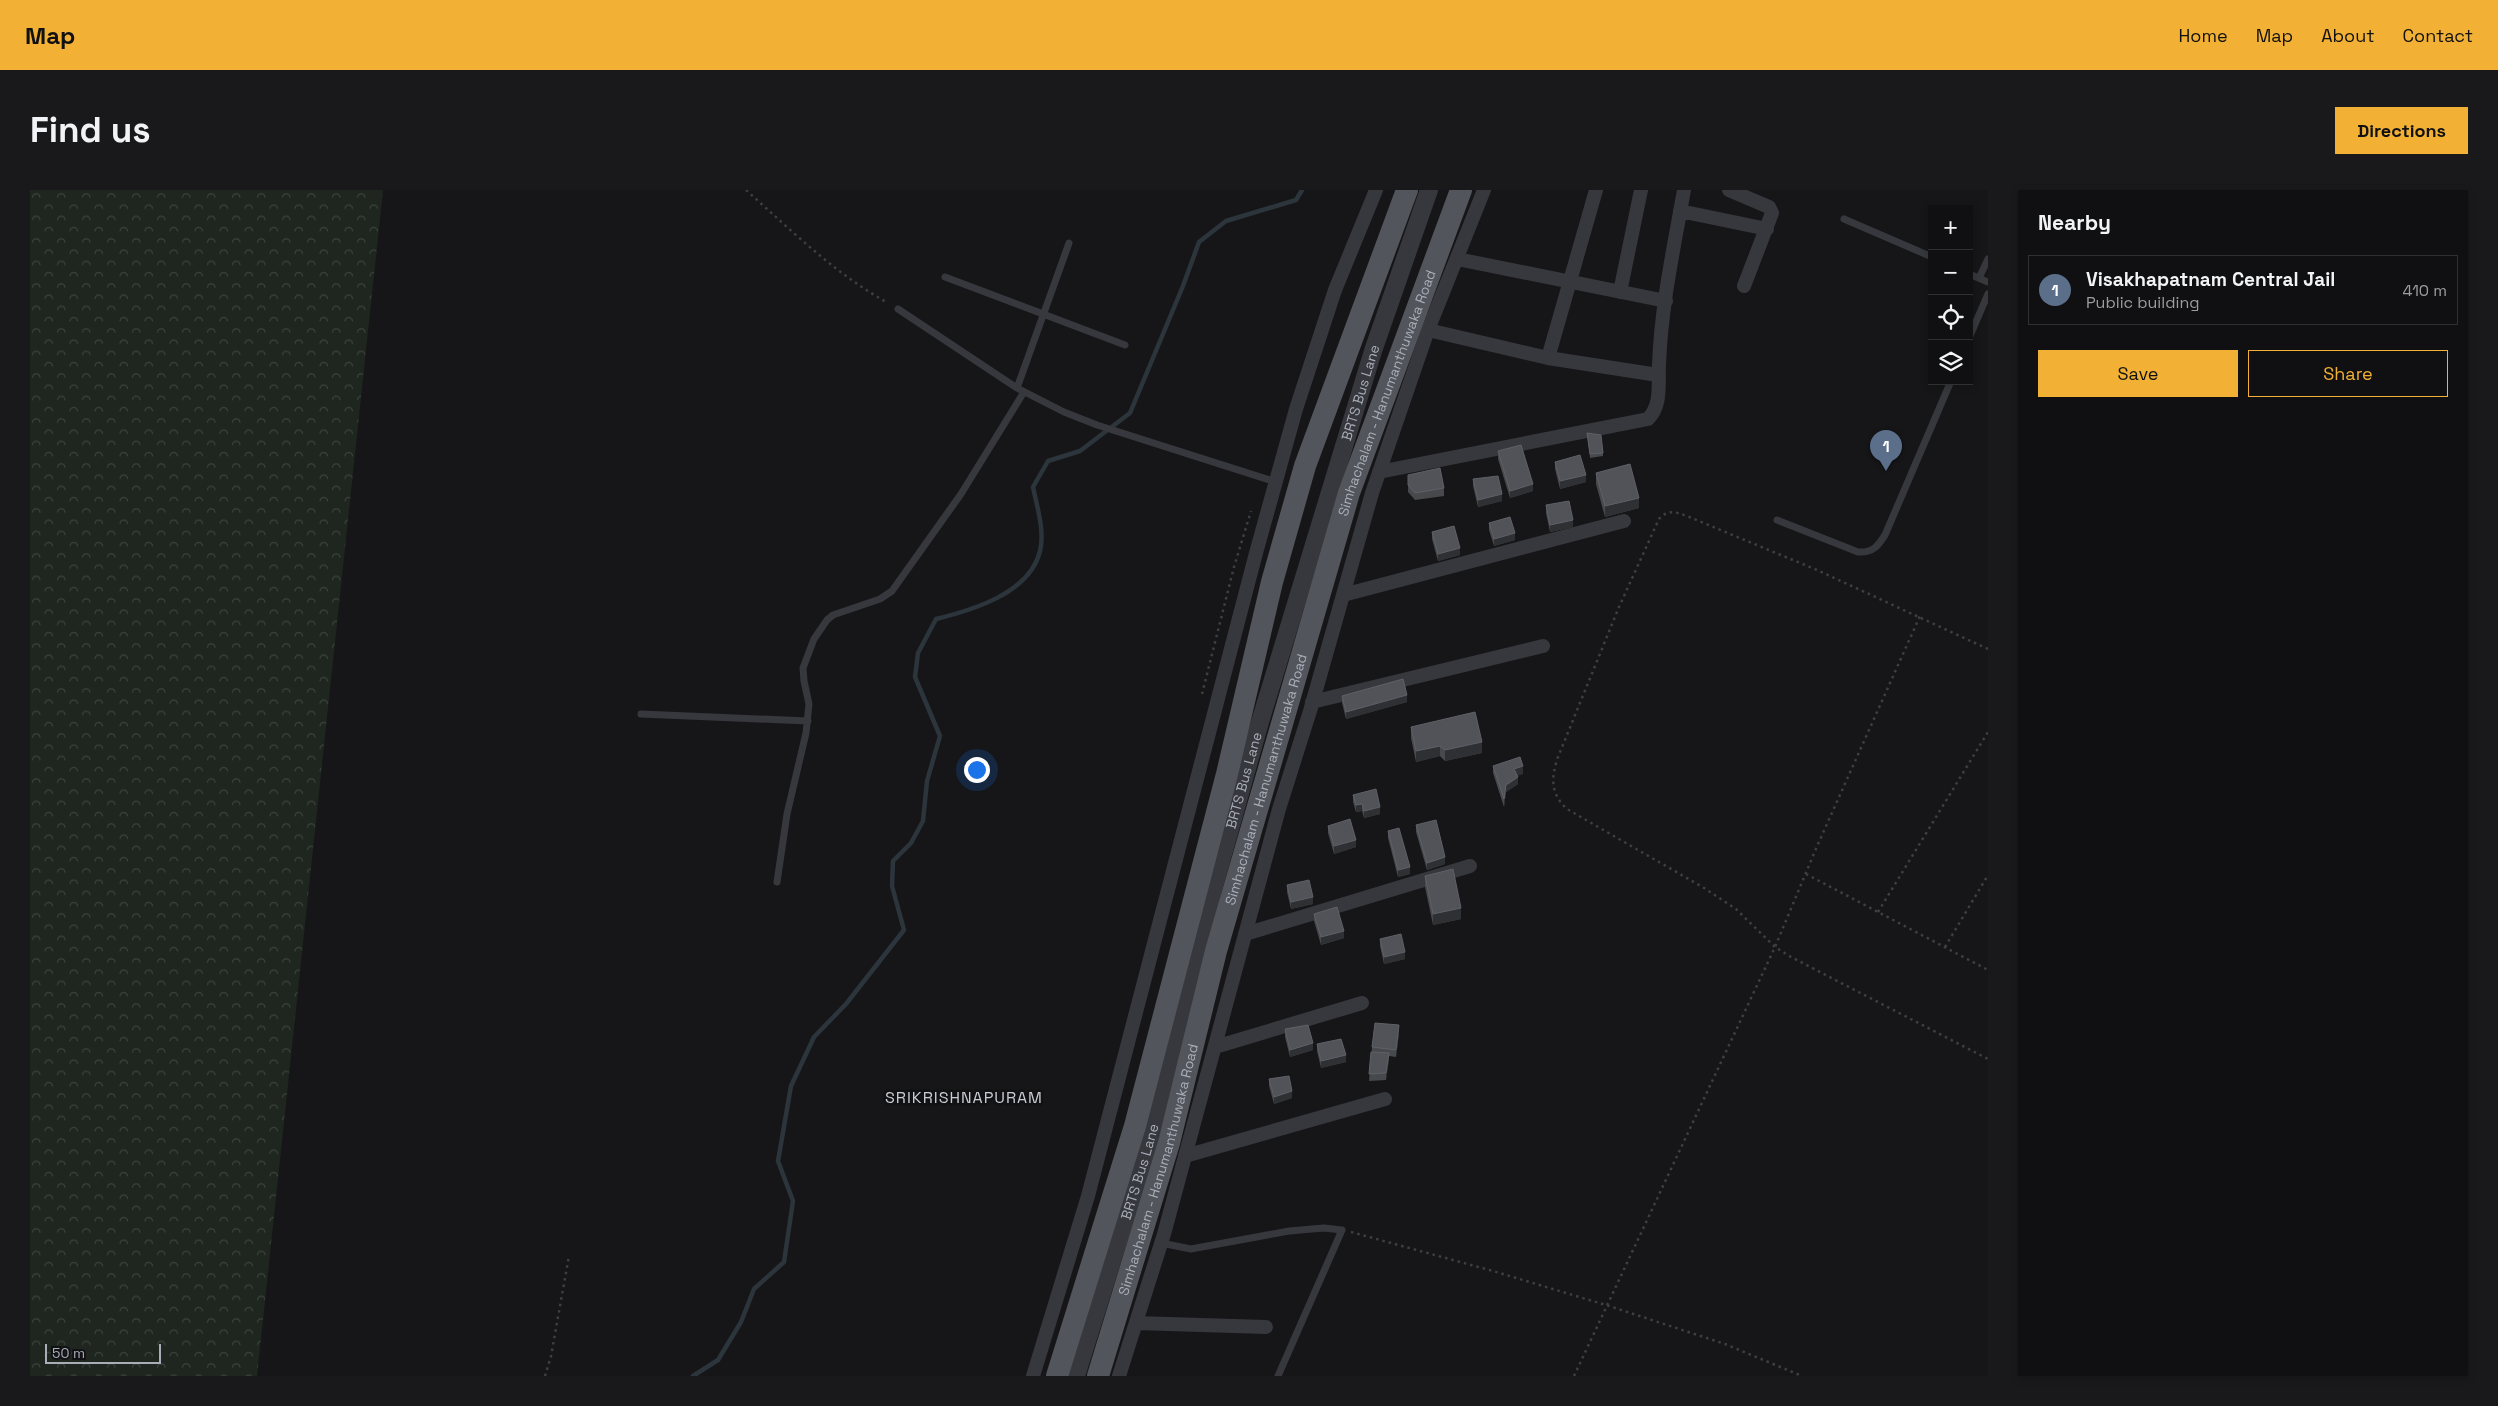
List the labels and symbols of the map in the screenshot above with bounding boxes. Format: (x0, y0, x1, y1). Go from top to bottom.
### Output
street label: Simhachalam - Hanumanthuwaka Road (1334, 267, 1440, 518)
street label: BRTS Bus Lane (1337, 342, 1384, 443)
pin: 1 (1870, 430, 1902, 471)
street label: Simhachalam - Hanumanthuwaka Road (1221, 652, 1311, 907)
street label: BRTS Bus Lane (1222, 730, 1266, 831)
your location (964, 757, 990, 783)
street label: Simhachalam - Hanumanthuwaka Road (1114, 1042, 1202, 1298)
district label: SRIKRISHNAPURAM (885, 1087, 1043, 1108)
street label: BRTS Bus Lane (1117, 1122, 1162, 1222)
scale bar (45, 1341, 161, 1364)

